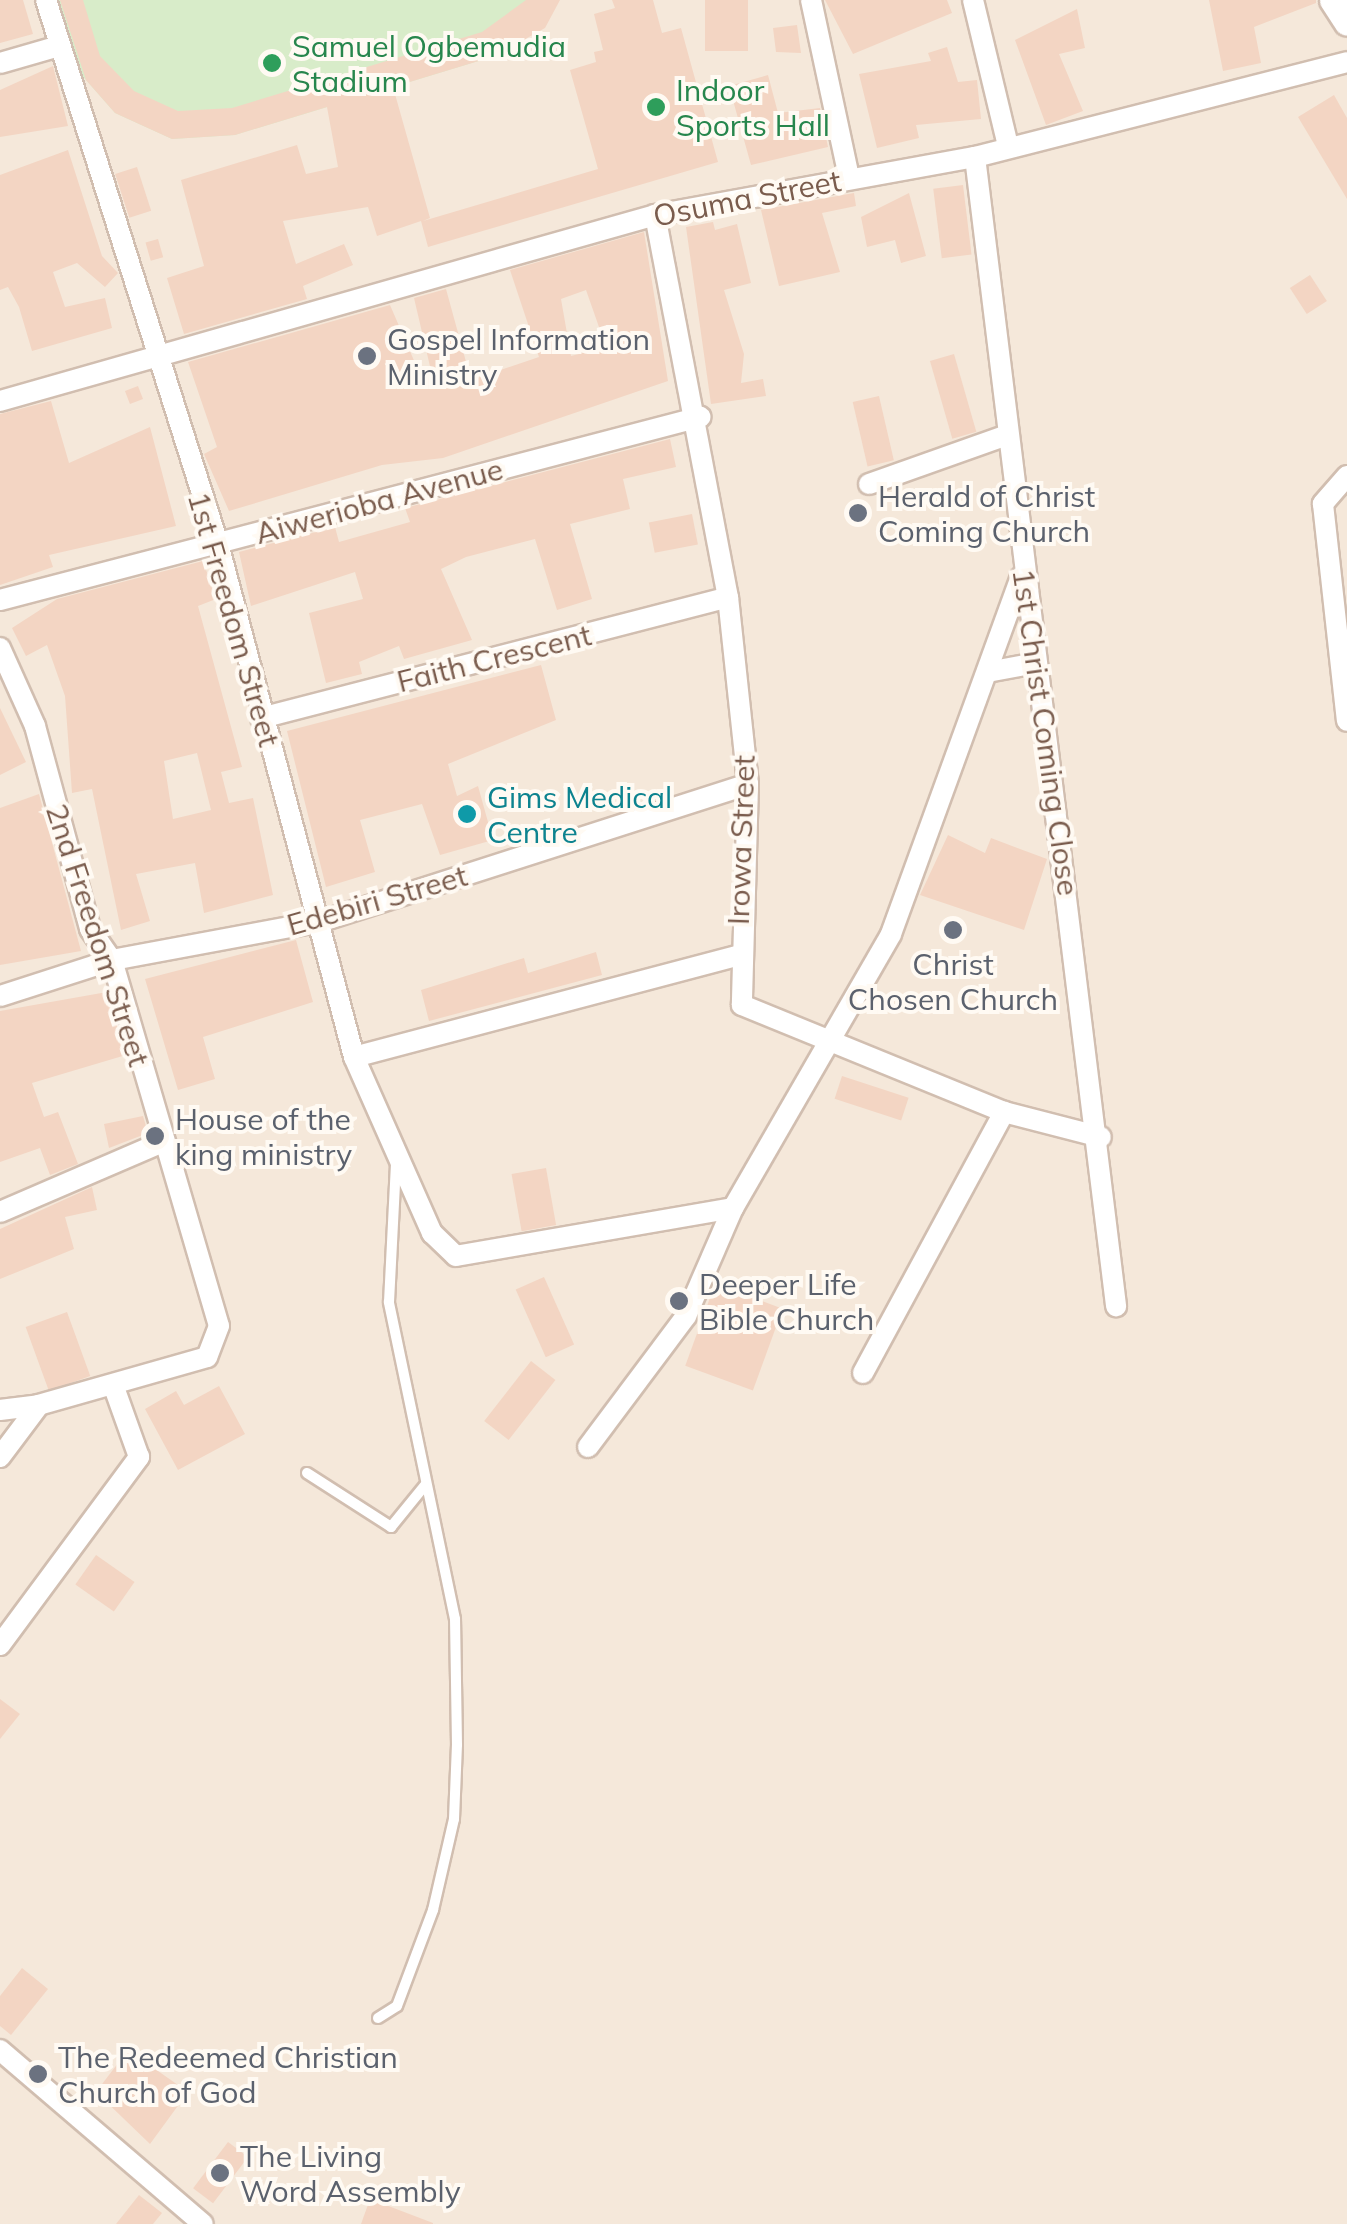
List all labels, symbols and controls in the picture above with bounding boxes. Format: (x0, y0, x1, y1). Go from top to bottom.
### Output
place label: Samuel Ogbemudia Stadium (292, 28, 566, 98)
marker: Samuel Ogbemudia Stadium (261, 52, 283, 74)
place label: Indoor Sports Hall (676, 72, 830, 142)
marker: Indoor Sports Hall (645, 96, 667, 118)
street label: Osuma Street (650, 162, 844, 234)
place label: Gospel Information Ministry (387, 321, 650, 392)
marker: Gospel Information Ministry (356, 345, 378, 367)
street label: Aiwerioba Avenue (251, 451, 507, 551)
place label: Herald of Christ Coming Church (878, 478, 1095, 548)
street label: 1st Freedom Street (180, 488, 288, 750)
marker: Herald of Christ Coming Church (847, 502, 869, 524)
street label: 1st Christ Coming Close (1005, 566, 1087, 898)
street label: Faith Crescent (393, 617, 595, 699)
street label: Irowa Street (720, 754, 762, 926)
place label: Gims Medical Centre (487, 779, 672, 850)
street label: 2nd Freedom Street (39, 799, 157, 1071)
marker: Gims Medical Centre (456, 803, 478, 825)
street label: Edebiri Street (283, 857, 471, 943)
marker: Christ Chosen Church (942, 919, 964, 941)
place label: Christ Chosen Church (848, 946, 1058, 1016)
place label: House of the king ministry (175, 1101, 352, 1172)
marker: House of the king ministry (144, 1125, 166, 1147)
place label: Deeper Life Bible Church (699, 1266, 874, 1336)
marker: Deeper Life Bible Church (668, 1290, 690, 1312)
place label: The Redeemed Christian Church of God (58, 2039, 398, 2110)
marker: The Redeemed Christian Church of God (27, 2063, 49, 2085)
place label: The Living Word Assembly (240, 2138, 461, 2208)
marker: The Living Word Assembly (209, 2162, 231, 2184)

